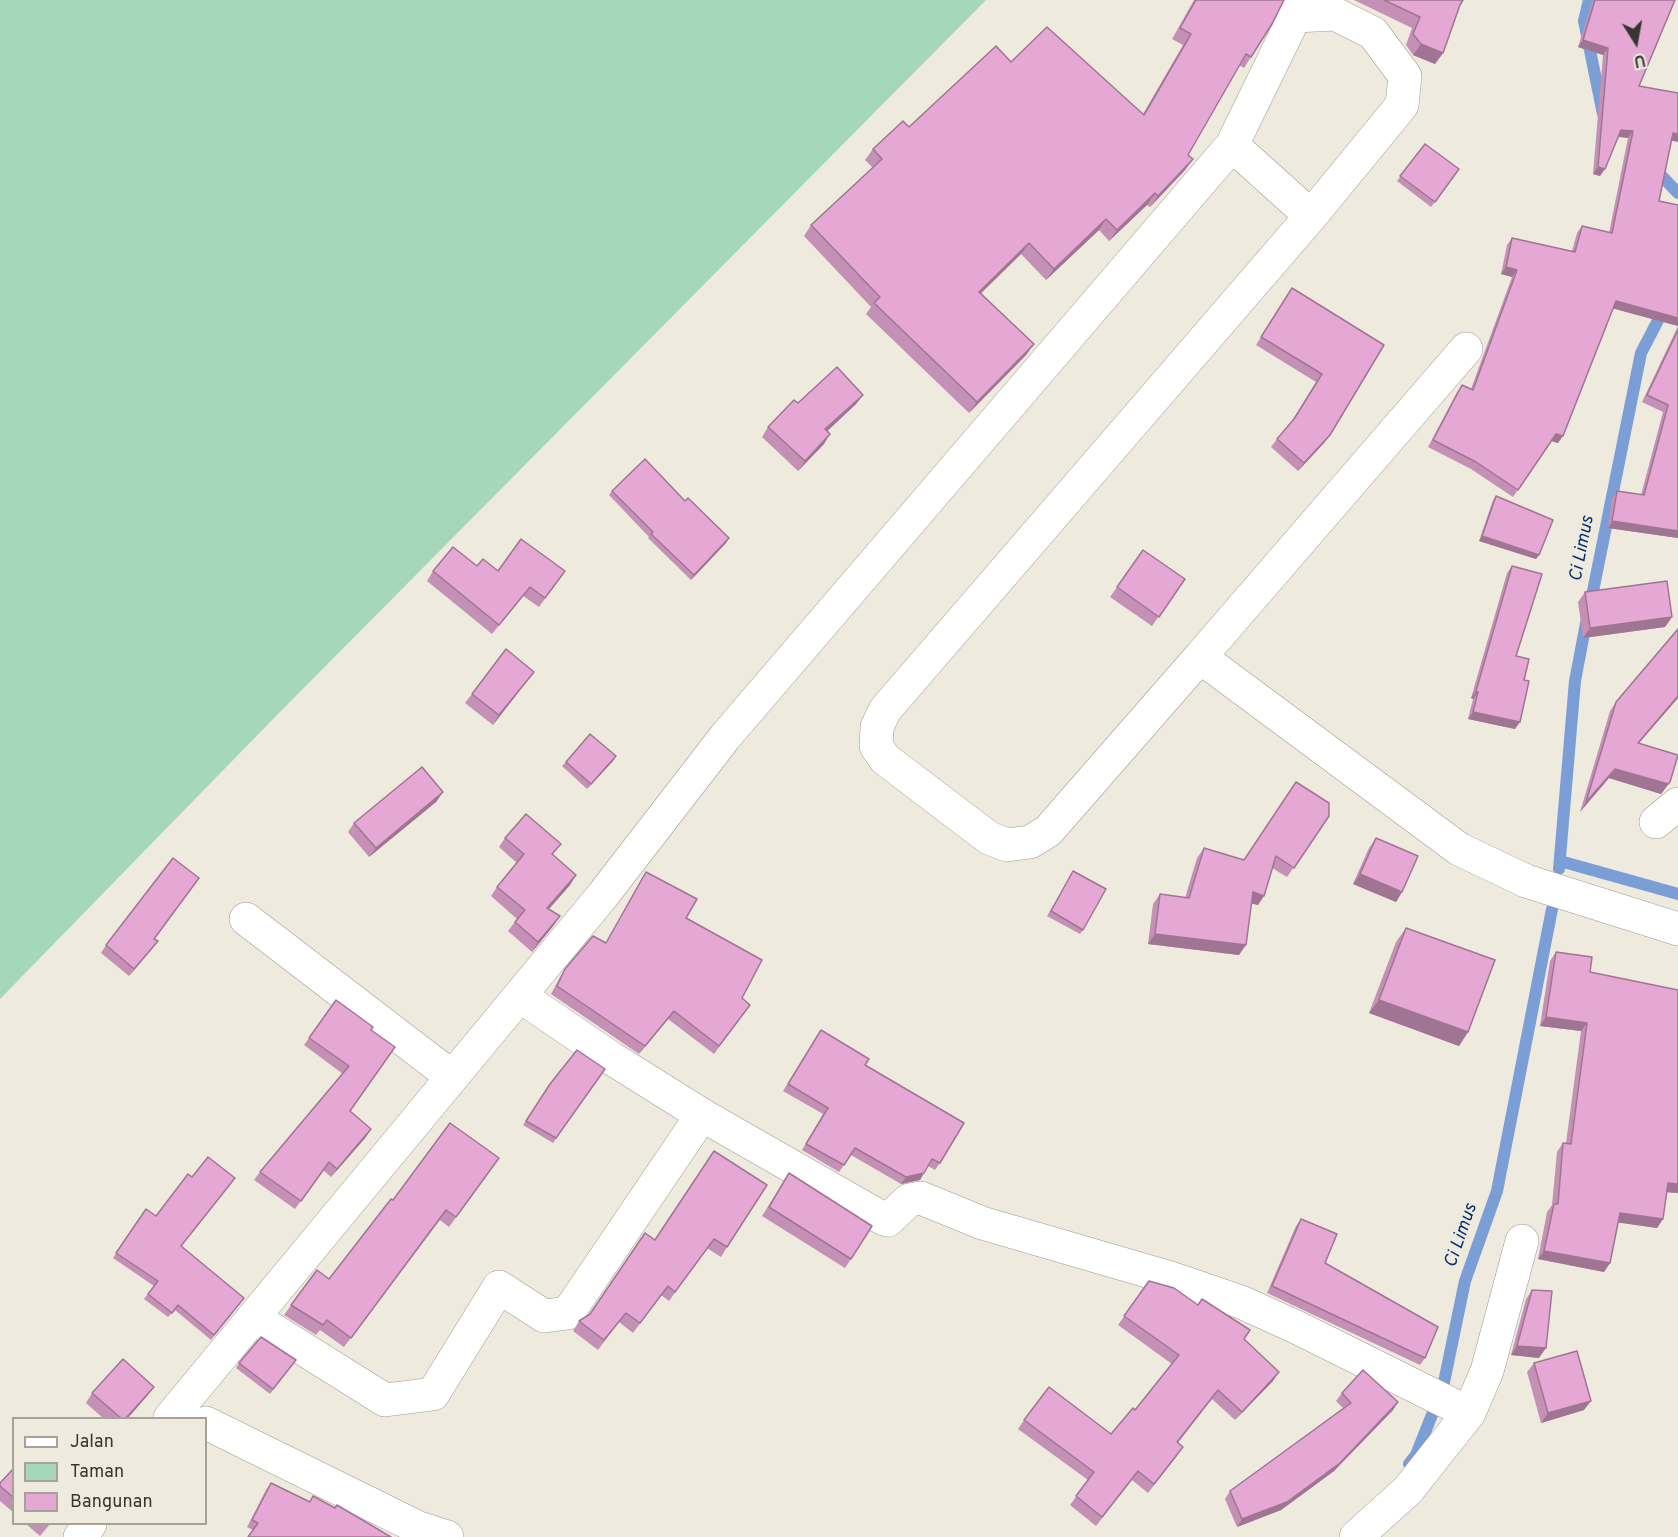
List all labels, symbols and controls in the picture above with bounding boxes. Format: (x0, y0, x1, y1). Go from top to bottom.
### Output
north arrow (1606, 12, 1666, 72)
text: U (1632, 49, 1647, 71)
water label: Ci Limus (1566, 514, 1600, 584)
water label: Ci Limus (1441, 1201, 1483, 1271)
legend (12, 1417, 207, 1525)
text: Jalan (70, 1431, 114, 1454)
text: Taman (70, 1461, 124, 1484)
text: Bangunan (70, 1491, 153, 1514)

